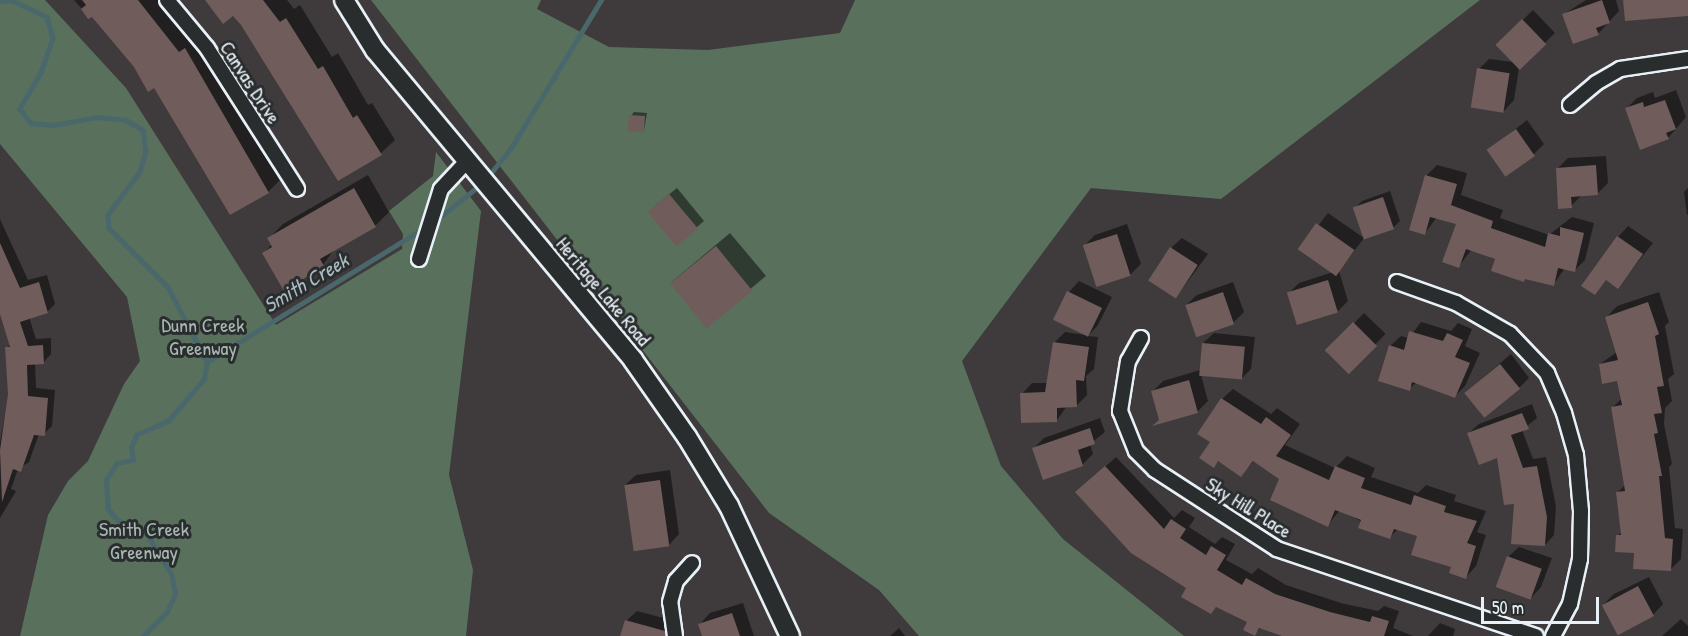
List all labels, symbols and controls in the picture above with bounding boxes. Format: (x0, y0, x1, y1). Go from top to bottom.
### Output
street label: Canvas Drive (215, 36, 287, 128)
street label: Heritage Lake Road (552, 232, 656, 350)
water label: Smith Creek (259, 248, 353, 318)
park label: Dunn Creek Greenway (161, 313, 245, 360)
street label: Sky Hill Place (1202, 471, 1296, 543)
park label: Smith Creek Greenway (99, 516, 189, 563)
scale bar (1484, 585, 1602, 623)
text: 50 m (1492, 595, 1524, 620)

